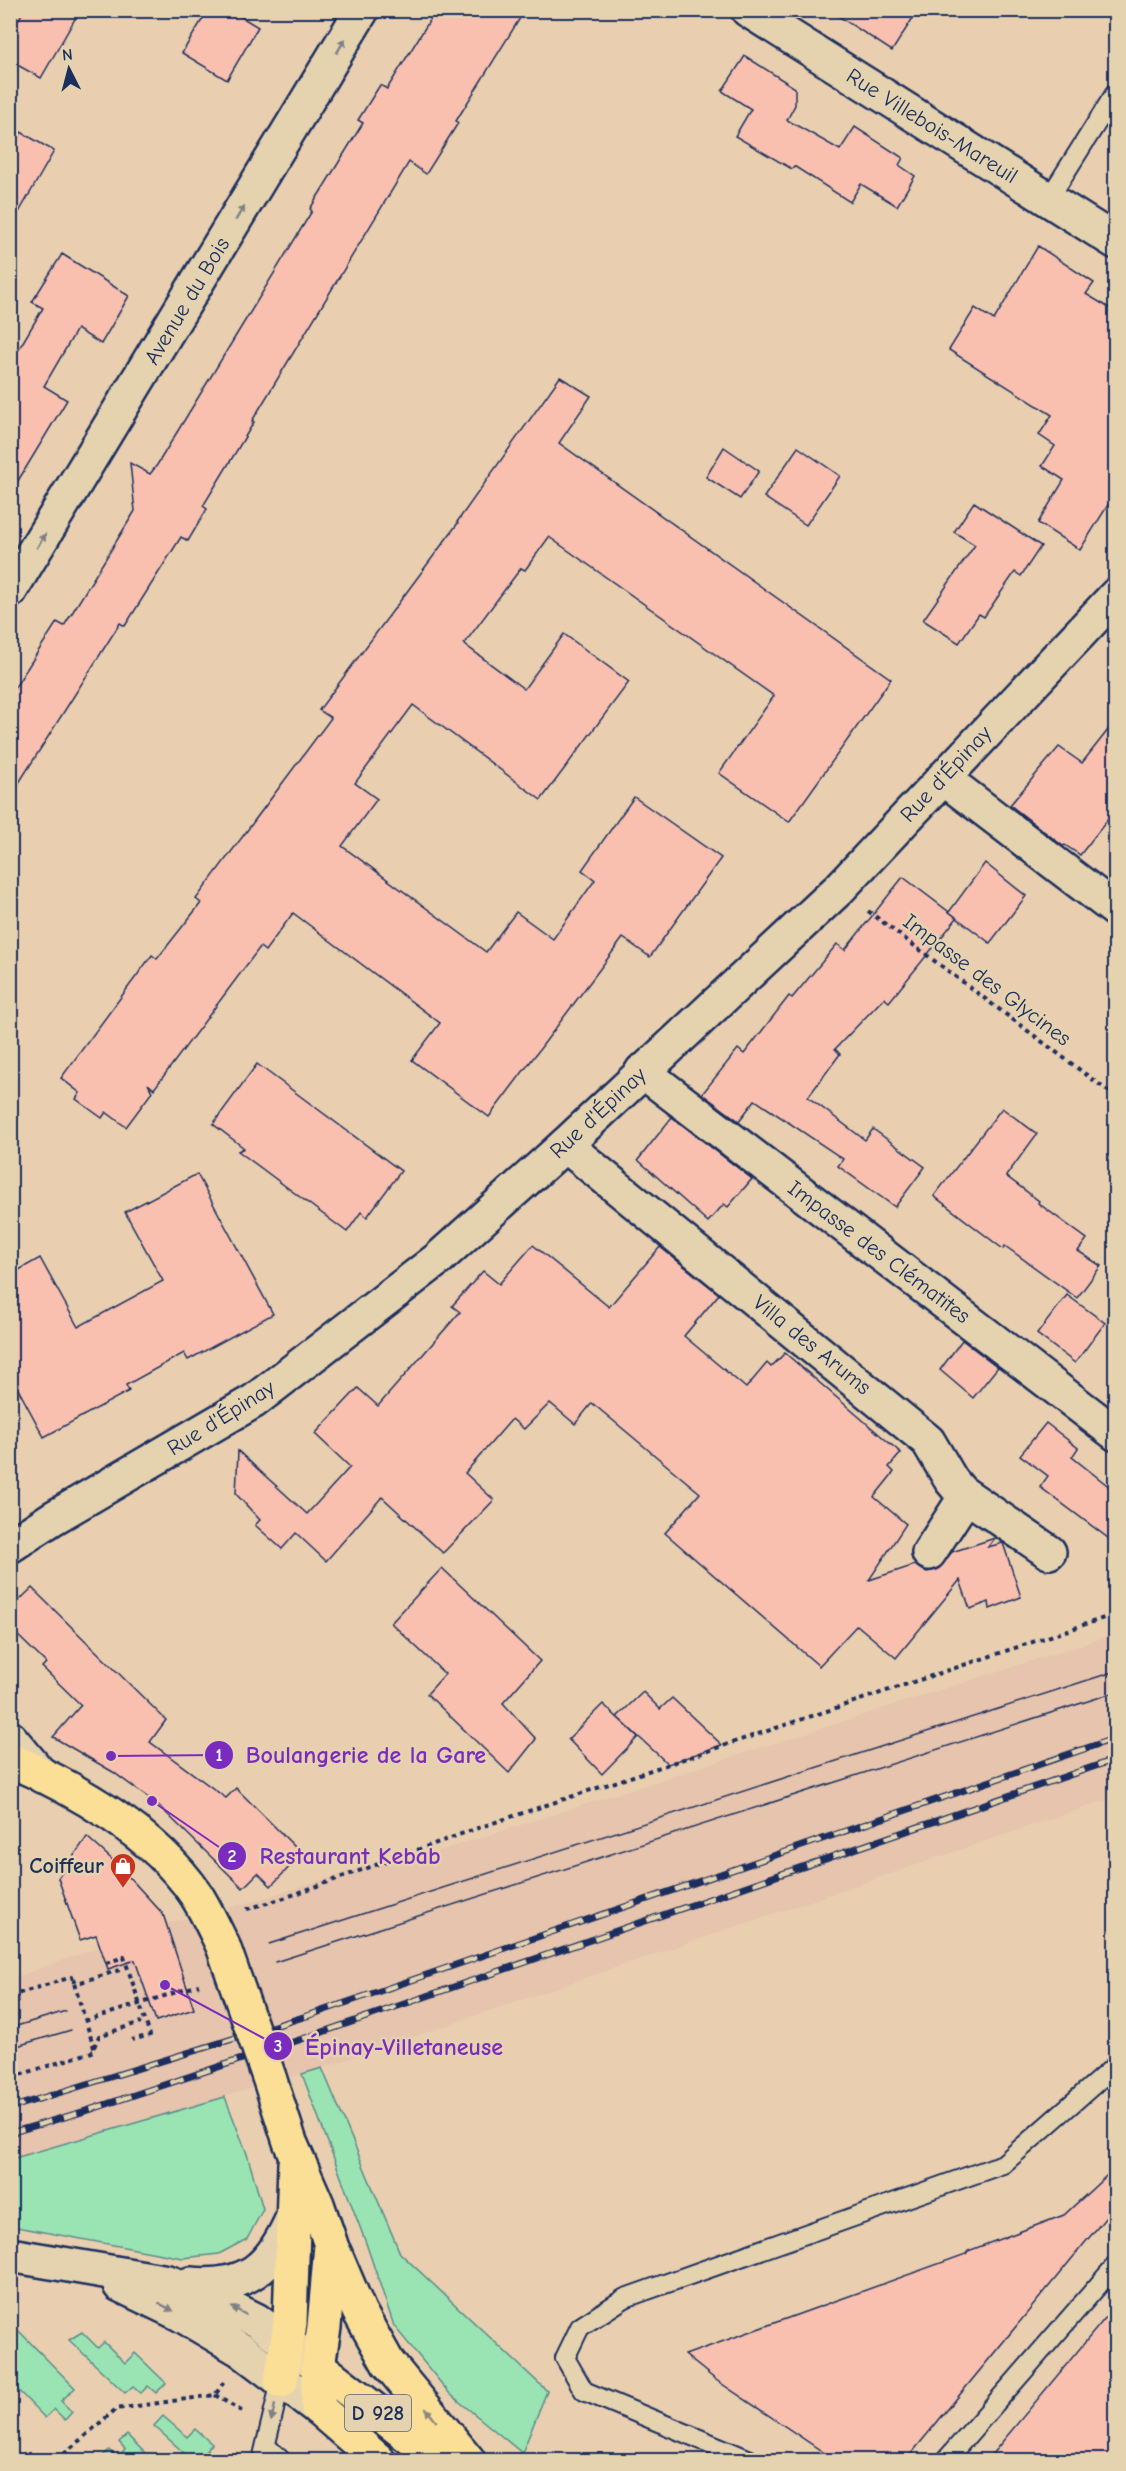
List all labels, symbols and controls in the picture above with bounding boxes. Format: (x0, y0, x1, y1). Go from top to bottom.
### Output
one-way arrow (336, 38, 347, 54)
north arrow (39, 39, 99, 99)
text: N (61, 46, 74, 65)
street label: Rue Villebois-Mareuil (842, 63, 1022, 189)
one-way arrow (235, 205, 246, 221)
street label: Avenue du Bois (139, 233, 235, 369)
one-way arrow (35, 533, 46, 549)
street label: Rue d'Épinay (895, 720, 997, 827)
street label: Impasse des Glycines (898, 908, 1076, 1052)
street label: Rue d'Épinay (545, 1062, 652, 1164)
street label: Impasse des Clématites (783, 1175, 975, 1329)
street label: Villa des Arums (748, 1289, 876, 1401)
street label: Rue d'Épinay (162, 1375, 280, 1461)
callout: Boulangerie de la Gare (204, 1734, 498, 1776)
text: Boulangerie de la Gare (246, 1741, 486, 1769)
text: 1 (215, 1745, 223, 1766)
callout: Restaurant Kebab (217, 1835, 453, 1877)
text: Restaurant Kebab (259, 1842, 441, 1870)
text: 2 (228, 1846, 237, 1867)
shop icon: Coiffeur (108, 1851, 138, 1889)
place label: Coiffeur (29, 1853, 104, 1879)
callout: Épinay-Villetaneuse (263, 2025, 515, 2067)
text: Épinay-Villetaneuse (305, 2033, 503, 2061)
text: 3 (274, 2036, 282, 2057)
one-way arrow (157, 2302, 174, 2311)
one-way arrow (230, 2306, 247, 2316)
road number: D 928 (345, 2395, 411, 2431)
one-way arrow (268, 2404, 277, 2423)
one-way arrow (425, 2407, 438, 2423)

